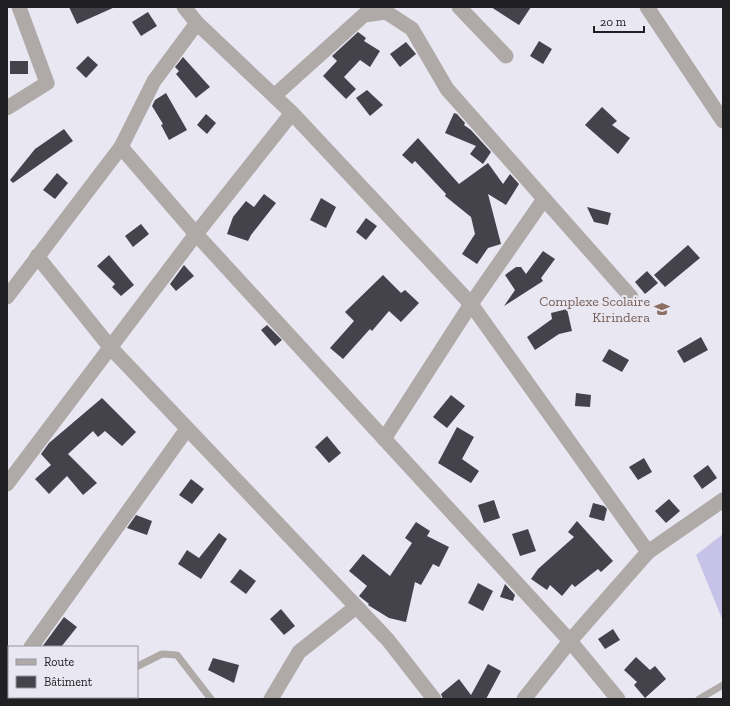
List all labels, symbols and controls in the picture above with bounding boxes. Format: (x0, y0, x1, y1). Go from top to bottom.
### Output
scale bar (594, 8, 644, 34)
text: 20 m (600, 15, 627, 29)
place label: Complexe Scolaire Kirindera (539, 293, 650, 326)
school or university icon: Complexe Scolaire Kirindera (653, 300, 671, 318)
legend (8, 646, 138, 698)
text: Route (44, 655, 75, 669)
text: Bâtiment (44, 675, 93, 689)

